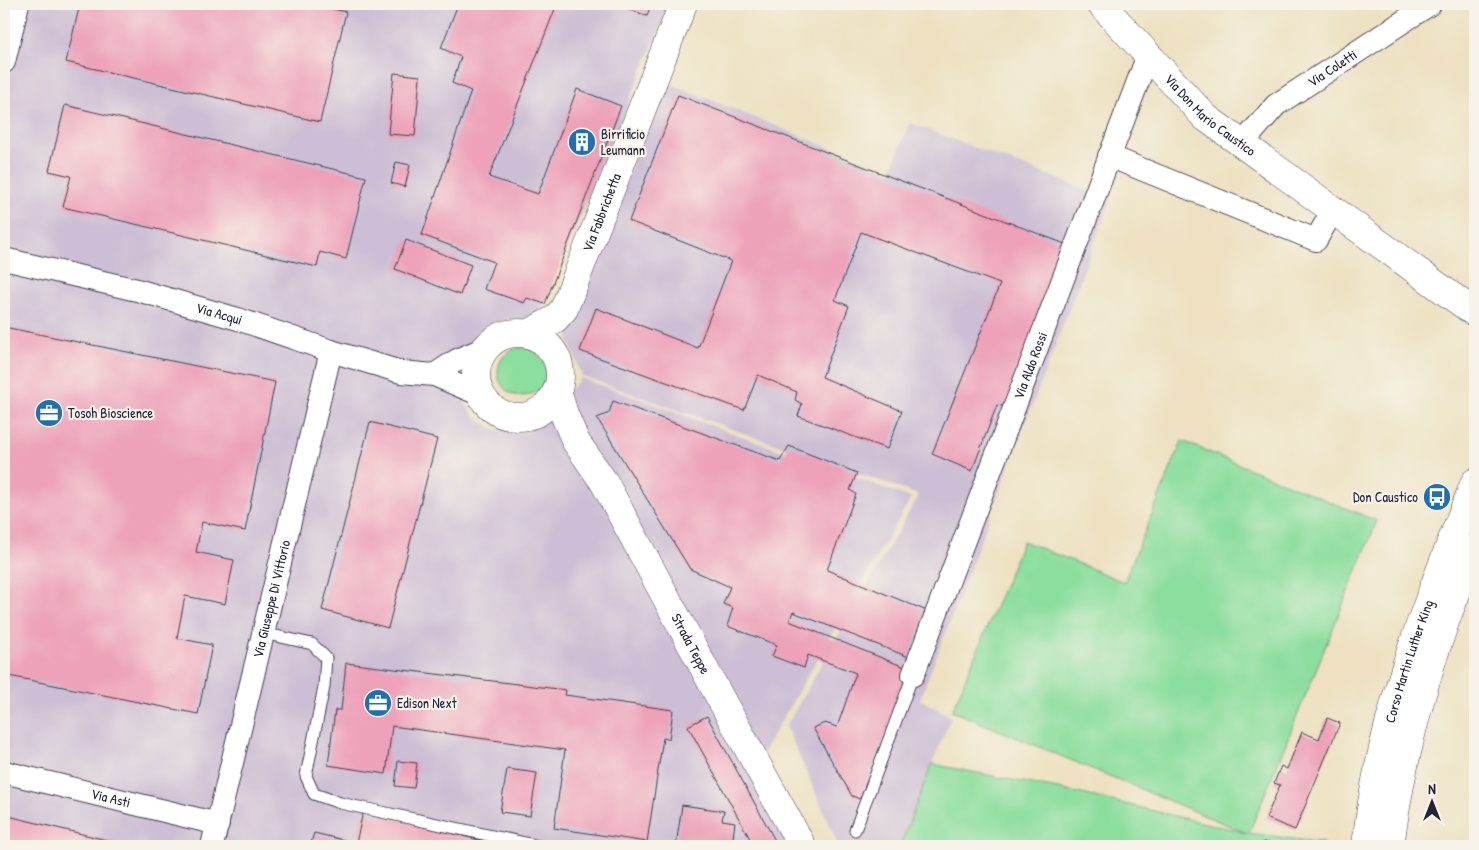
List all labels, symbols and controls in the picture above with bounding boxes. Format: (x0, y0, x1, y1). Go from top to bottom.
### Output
street label: Via Coletti (1304, 45, 1360, 91)
street label: Via Don Mario Caustico (1161, 69, 1260, 160)
place label: Birrificio Leumann (601, 124, 645, 159)
building icon: Birrificio Leumann (567, 127, 597, 157)
street label: Via Fabbrichetta (577, 170, 625, 254)
street label: Via Acqui (194, 297, 245, 329)
street label: Via Aldo Rossi (1008, 329, 1051, 402)
office icon: Tosoh Bioscience (34, 398, 64, 428)
place label: Tosoh Bioscience (68, 403, 153, 422)
bus stop icon: Don Caustico (1422, 482, 1452, 512)
place label: Don Caustico (1353, 487, 1418, 506)
street label: Via Giuseppe Di Vittorio (248, 538, 294, 660)
street label: Corso Martin Luther King (1380, 597, 1438, 725)
street label: Strada Teppe (667, 610, 716, 678)
office icon: Edison Next (363, 688, 393, 718)
place label: Edison Next (397, 693, 457, 712)
north arrow (1406, 778, 1456, 828)
text: N (1428, 779, 1436, 798)
street label: Via Asti (89, 784, 133, 811)

